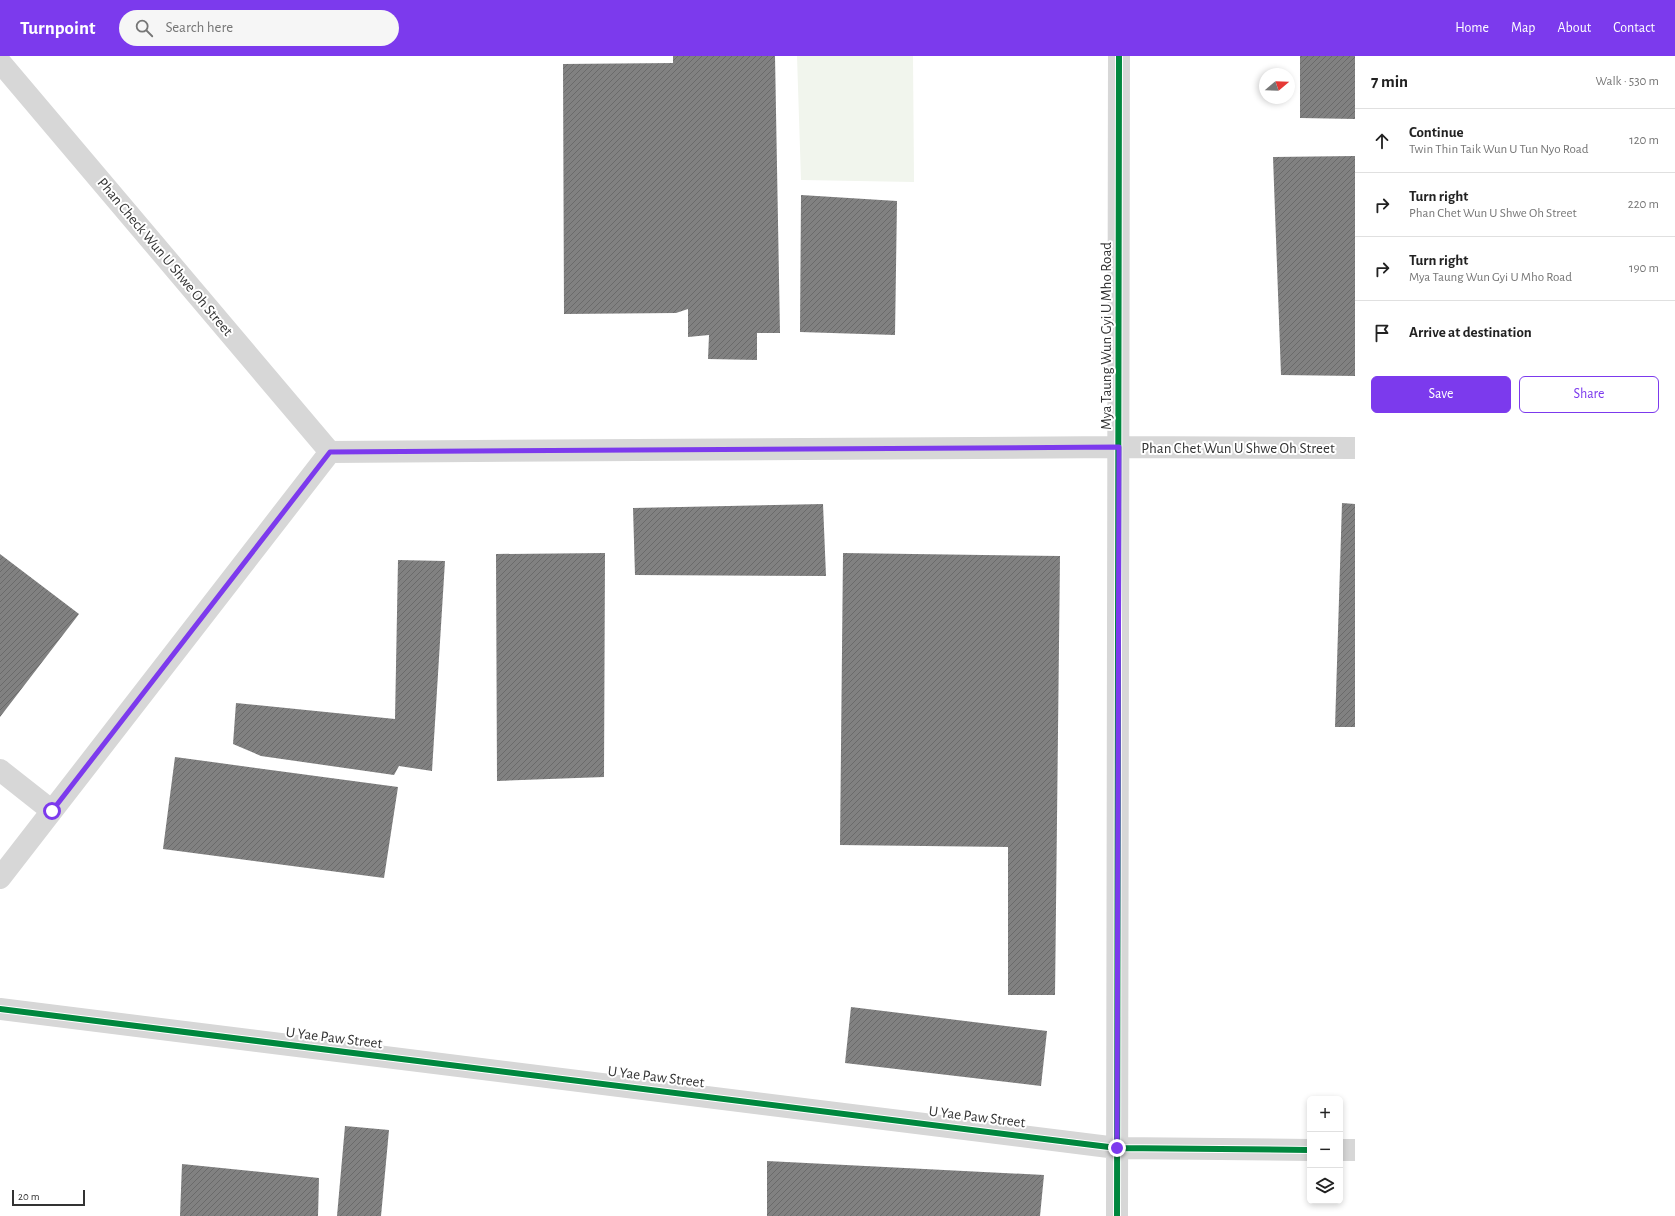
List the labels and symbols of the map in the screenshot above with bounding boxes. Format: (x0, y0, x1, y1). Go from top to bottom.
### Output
north arrow (1259, 68, 1295, 104)
street label: Phan Check Wun U Shwe Oh Street (95, 175, 236, 339)
street label: Mya Taung Wun Gyi U Mho Road (1099, 242, 1114, 430)
street label: Phan Chet Wun U Shwe Oh Street (1141, 441, 1335, 456)
route start (43, 802, 61, 820)
street label: U Yae Paw Street (285, 1025, 383, 1051)
street label: U Yae Paw Street (607, 1064, 705, 1090)
street label: U Yae Paw Street (928, 1104, 1026, 1130)
route end (1108, 1139, 1126, 1157)
scale bar (12, 1188, 85, 1207)

